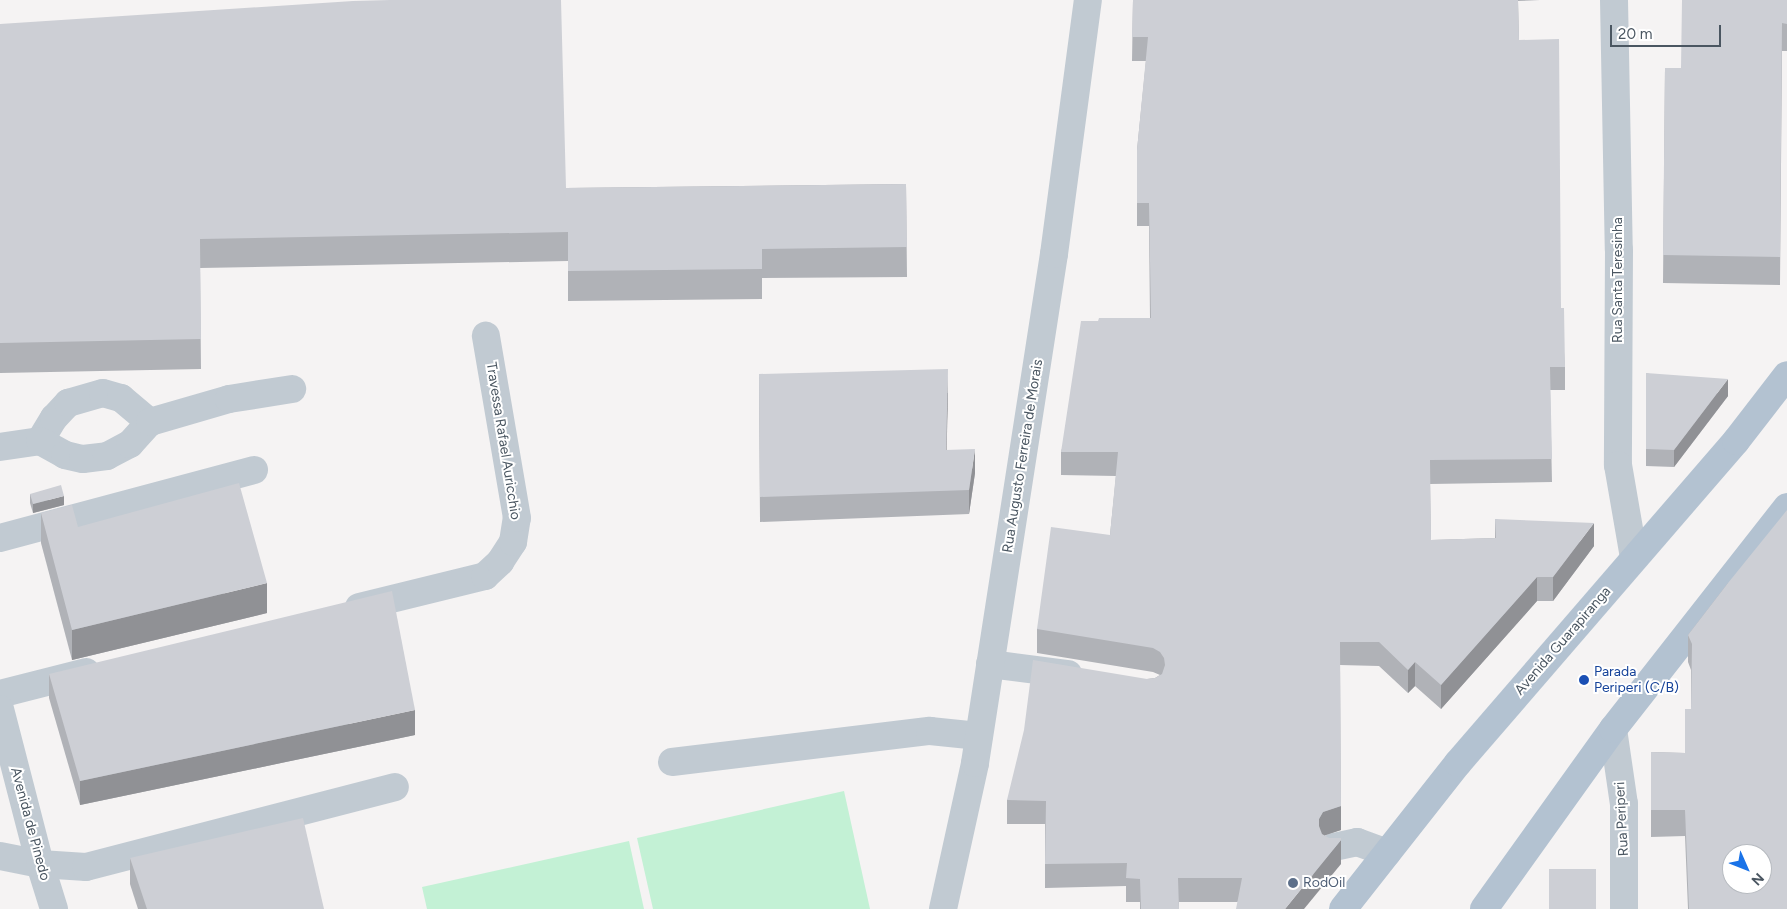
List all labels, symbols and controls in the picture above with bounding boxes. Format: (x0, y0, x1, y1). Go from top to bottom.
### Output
scale bar (1612, 15, 1723, 47)
text: 20 m (1618, 25, 1652, 43)
street label: Rua Santa Teresinha (1610, 217, 1626, 343)
street label: Rua Augusto Ferreira de Morais (999, 358, 1047, 554)
street label: Travessa Rafael Auricchio (482, 361, 524, 521)
street label: Avenida Guarapiranga (1511, 583, 1615, 699)
place label: Parada Periperi (C/B) (1594, 664, 1679, 696)
marker: Parada Periperi (C/B) (1578, 674, 1590, 686)
street label: Avenida de Pinedo (7, 766, 53, 882)
street label: Rua Periperi (1612, 781, 1632, 857)
north arrow (1722, 844, 1772, 894)
text: N (1748, 869, 1767, 889)
place label: RodOil (1303, 875, 1345, 891)
marker: RodOil (1287, 877, 1299, 889)

